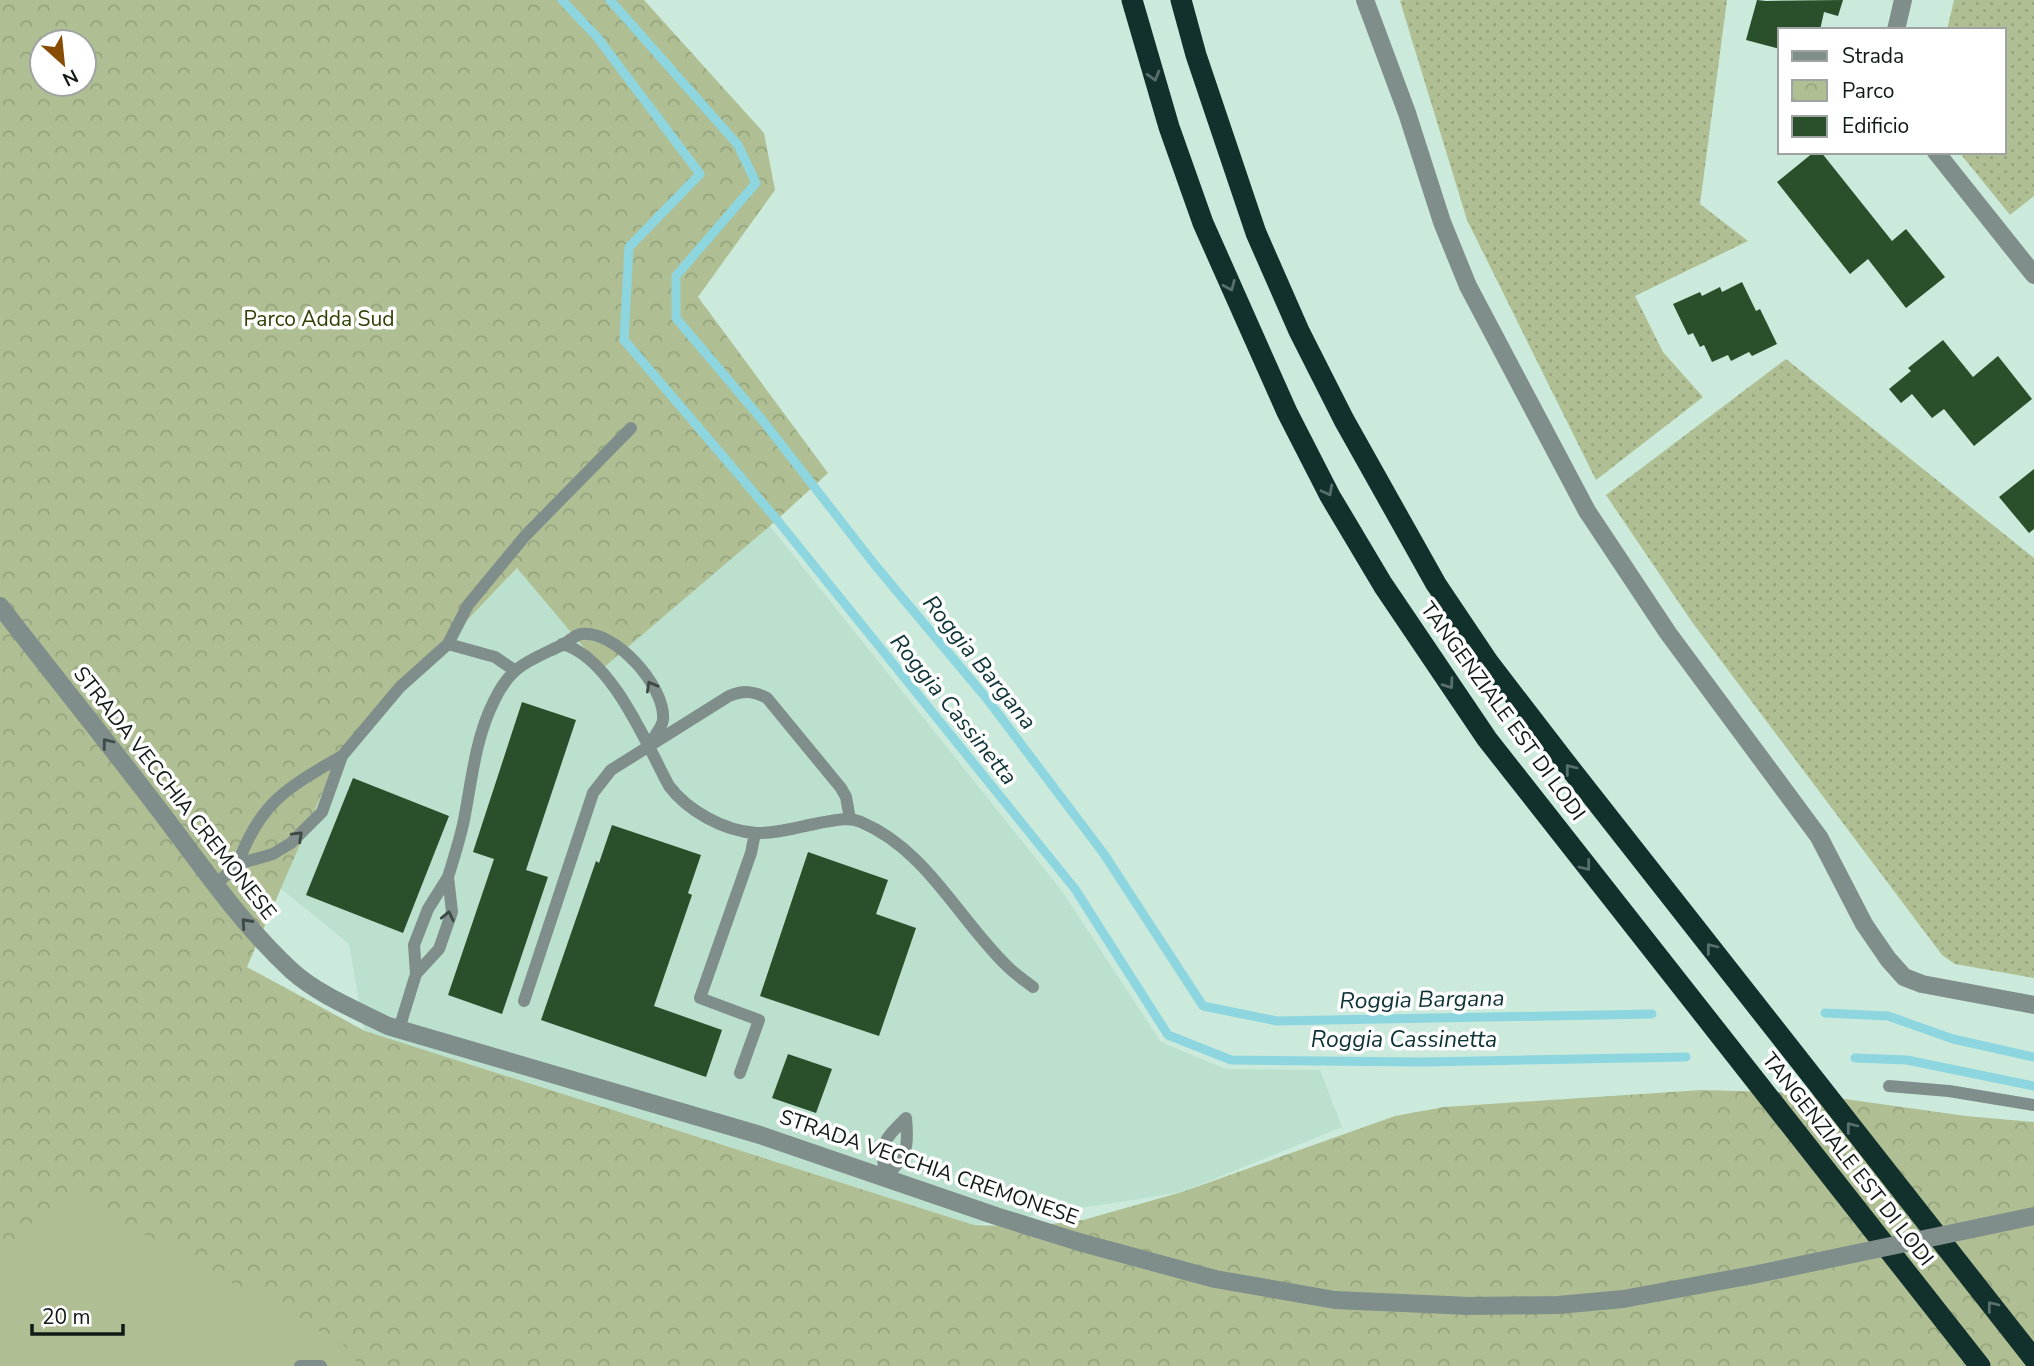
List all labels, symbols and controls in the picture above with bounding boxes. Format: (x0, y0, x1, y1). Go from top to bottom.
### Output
north arrow (28, 28, 98, 98)
legend (1778, 28, 2006, 154)
text: Strada (1842, 42, 1904, 70)
text: N (58, 62, 83, 92)
one-way arrow (1145, 70, 1160, 82)
text: Parco (1842, 77, 1895, 105)
text: Edificio (1842, 112, 1909, 140)
one-way arrow (1222, 279, 1236, 291)
park label: Parco Adda Sud (243, 305, 395, 333)
one-way arrow (1320, 484, 1333, 497)
water label: Roggia Bargana (916, 588, 1044, 736)
street label: TANGENZIALE EST DI LODI (1414, 596, 1592, 826)
water label: Roggia Cassinetta (883, 627, 1024, 791)
street label: STRADA VECCHIA CREMONESE (67, 661, 283, 925)
one-way arrow (1441, 676, 1453, 689)
one-way arrow (646, 681, 659, 693)
one-way arrow (103, 739, 116, 751)
one-way arrow (1566, 764, 1579, 776)
one-way arrow (290, 831, 303, 844)
one-way arrow (1577, 858, 1590, 870)
one-way arrow (440, 911, 455, 923)
one-way arrow (242, 918, 254, 931)
one-way arrow (1706, 943, 1719, 955)
water label: Roggia Bargana (1339, 983, 1505, 1016)
water label: Roggia Cassinetta (1311, 1024, 1497, 1055)
street label: TANGENZIALE EST DI LODI (1756, 1046, 1940, 1272)
street label: STRADA VECCHIA CREMONESE (776, 1103, 1082, 1231)
one-way arrow (1847, 1122, 1860, 1134)
scale bar (32, 1292, 122, 1336)
one-way arrow (1987, 1301, 2000, 1313)
text: 20 m (42, 1303, 91, 1331)

